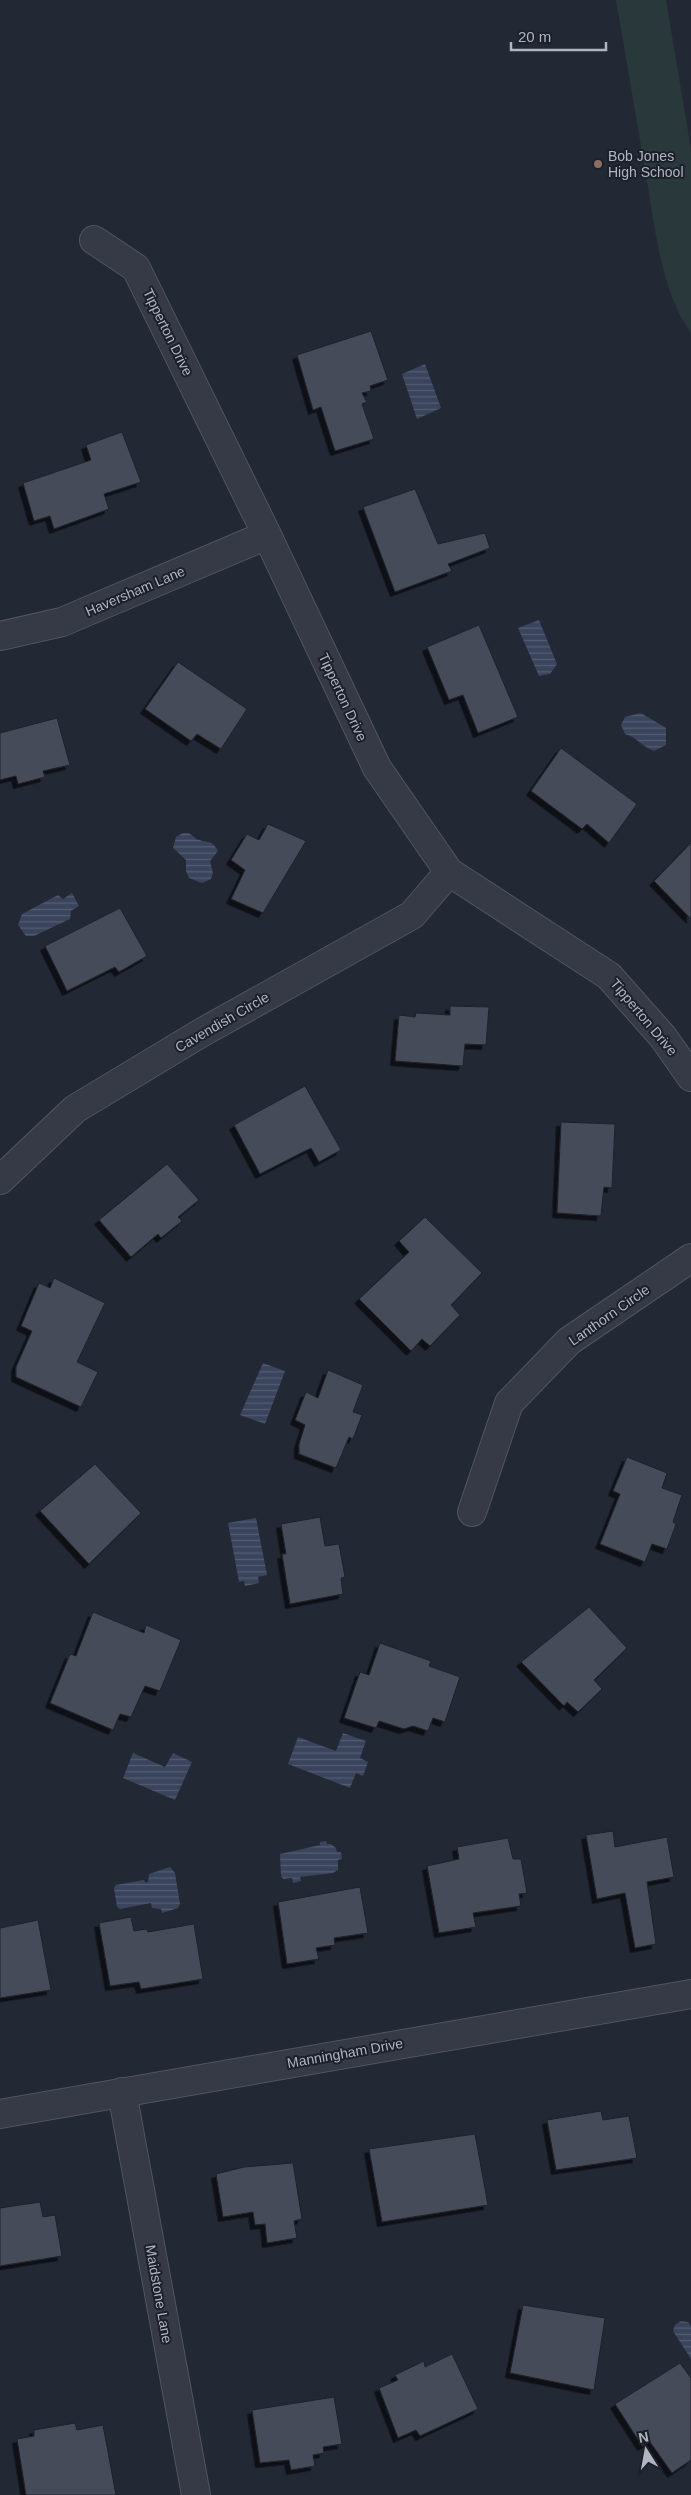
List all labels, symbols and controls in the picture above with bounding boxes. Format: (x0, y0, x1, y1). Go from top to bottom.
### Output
scale bar (511, 20, 606, 52)
text: 20 m (518, 28, 551, 45)
place label: Bob Jones High School (608, 148, 684, 180)
marker: Bob Jones High School (592, 158, 604, 170)
street label: Tipperton Drive (140, 286, 196, 378)
street label: Haversham Lane (83, 563, 187, 619)
street label: Tipperton Drive (316, 650, 370, 744)
street label: Tipperton Drive (607, 975, 681, 1059)
street label: Cavendish Circle (172, 989, 272, 1055)
street label: Lanthorn Circle (566, 1281, 653, 1349)
street label: Manningham Drive (286, 2035, 404, 2071)
street label: Maidstone Lane (142, 2244, 176, 2345)
north arrow (621, 2425, 671, 2475)
text: N (637, 2428, 650, 2446)

